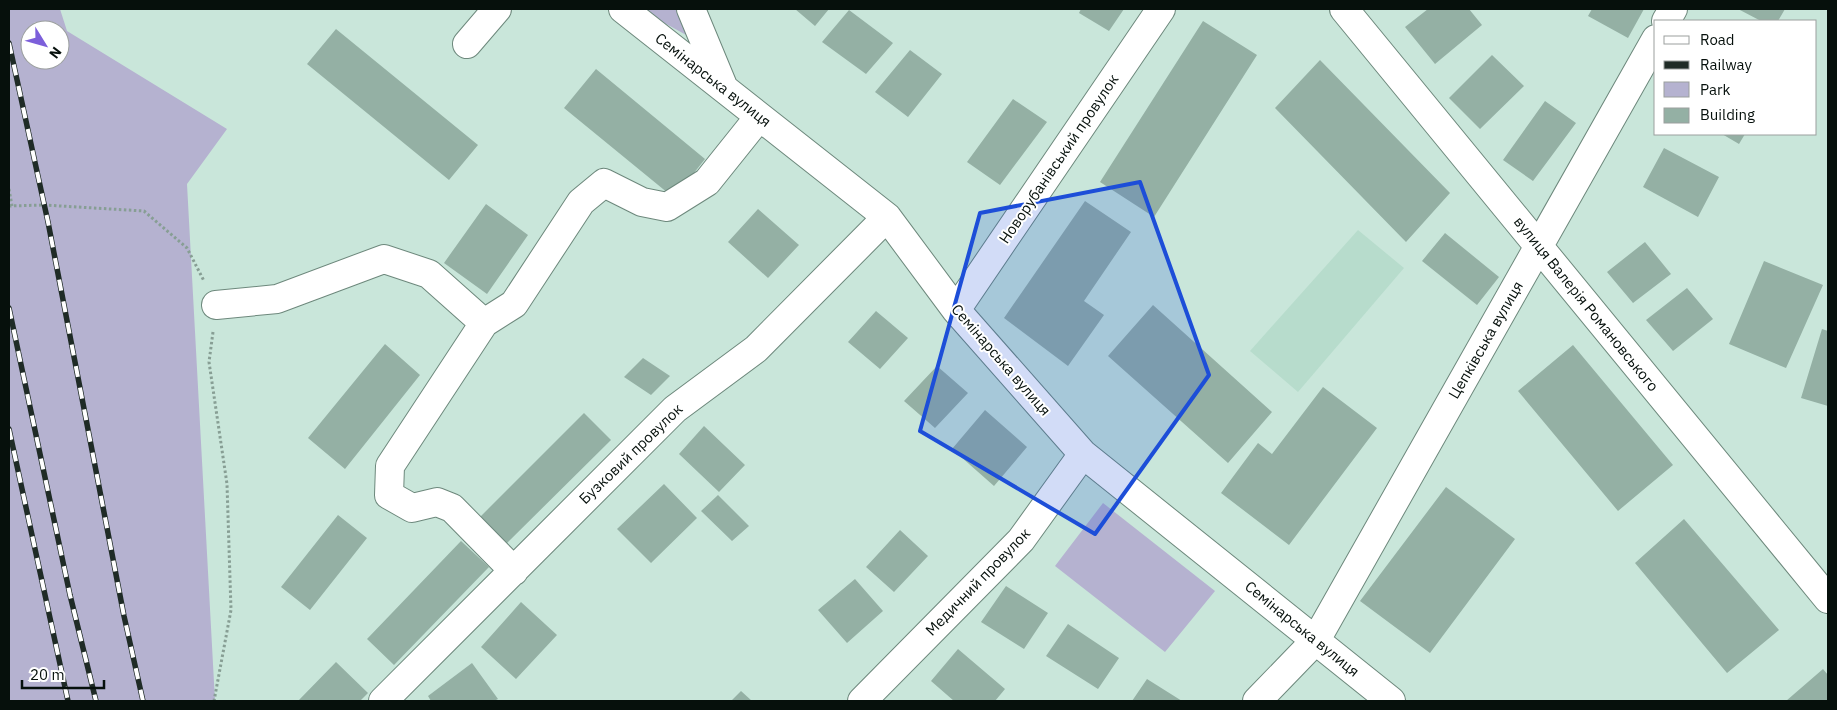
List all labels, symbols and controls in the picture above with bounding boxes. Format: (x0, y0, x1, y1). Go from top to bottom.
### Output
north arrow (20, 20, 70, 70)
legend (1654, 20, 1817, 135)
street label: Семінарська вулиця (651, 28, 775, 131)
text: Road (1700, 30, 1735, 49)
text: N (45, 43, 66, 62)
text: Railway (1700, 55, 1753, 74)
street label: Новорубанівський провулок (995, 70, 1122, 247)
text: Park (1700, 80, 1730, 99)
text: Building (1700, 105, 1755, 124)
street label: вулиця Валерія Романовського (1510, 212, 1663, 395)
street label: Цепківська вулиця (1444, 277, 1527, 402)
street label: Семінарська вулиця (948, 300, 1055, 420)
street label: Бузковий провулок (575, 399, 686, 508)
street label: Медичний провулок (921, 524, 1034, 640)
street label: Семінарська вулиця (1241, 577, 1364, 681)
scale bar (22, 658, 105, 690)
text: 20 m (30, 665, 65, 684)

